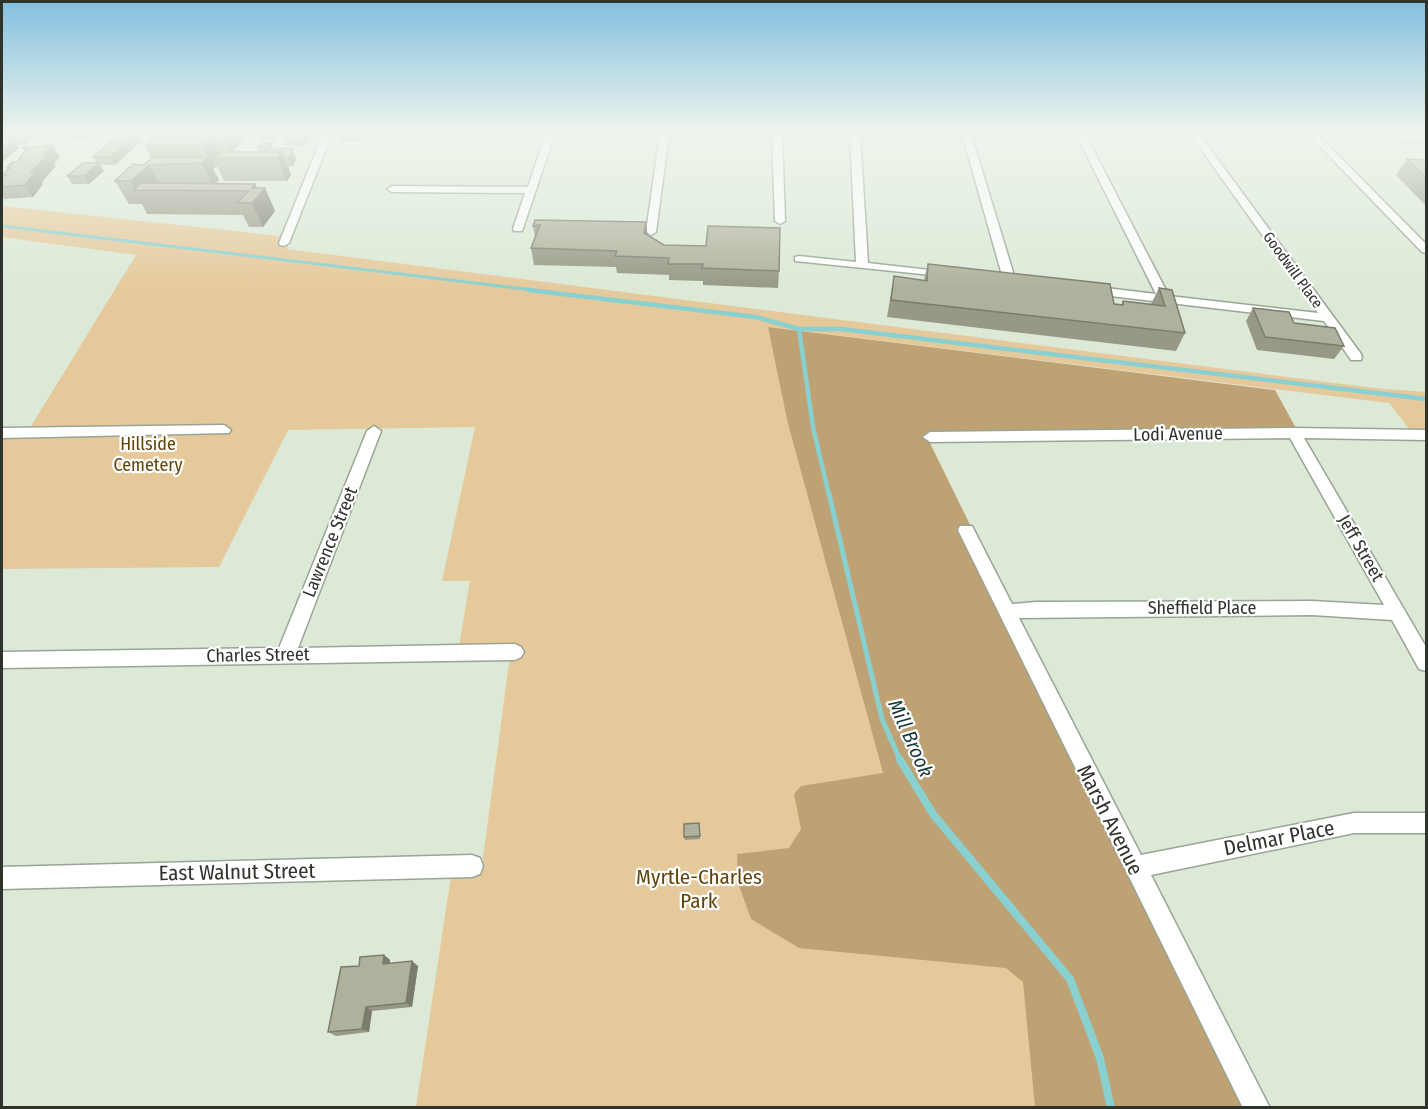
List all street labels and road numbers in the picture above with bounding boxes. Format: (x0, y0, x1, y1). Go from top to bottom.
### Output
street label: Goodwill Place (1259, 228, 1327, 312)
street label: Lodi Avenue (1133, 422, 1223, 446)
street label: Lawrence Street (298, 483, 362, 600)
street label: Jeff Street (1333, 511, 1389, 585)
street label: Sheffield Place (1148, 597, 1256, 619)
street label: Charles Street (206, 643, 310, 667)
street label: Marsh Avenue (1071, 760, 1149, 880)
street label: Delmar Place (1221, 815, 1337, 861)
street label: East Walnut Street (158, 858, 316, 886)

